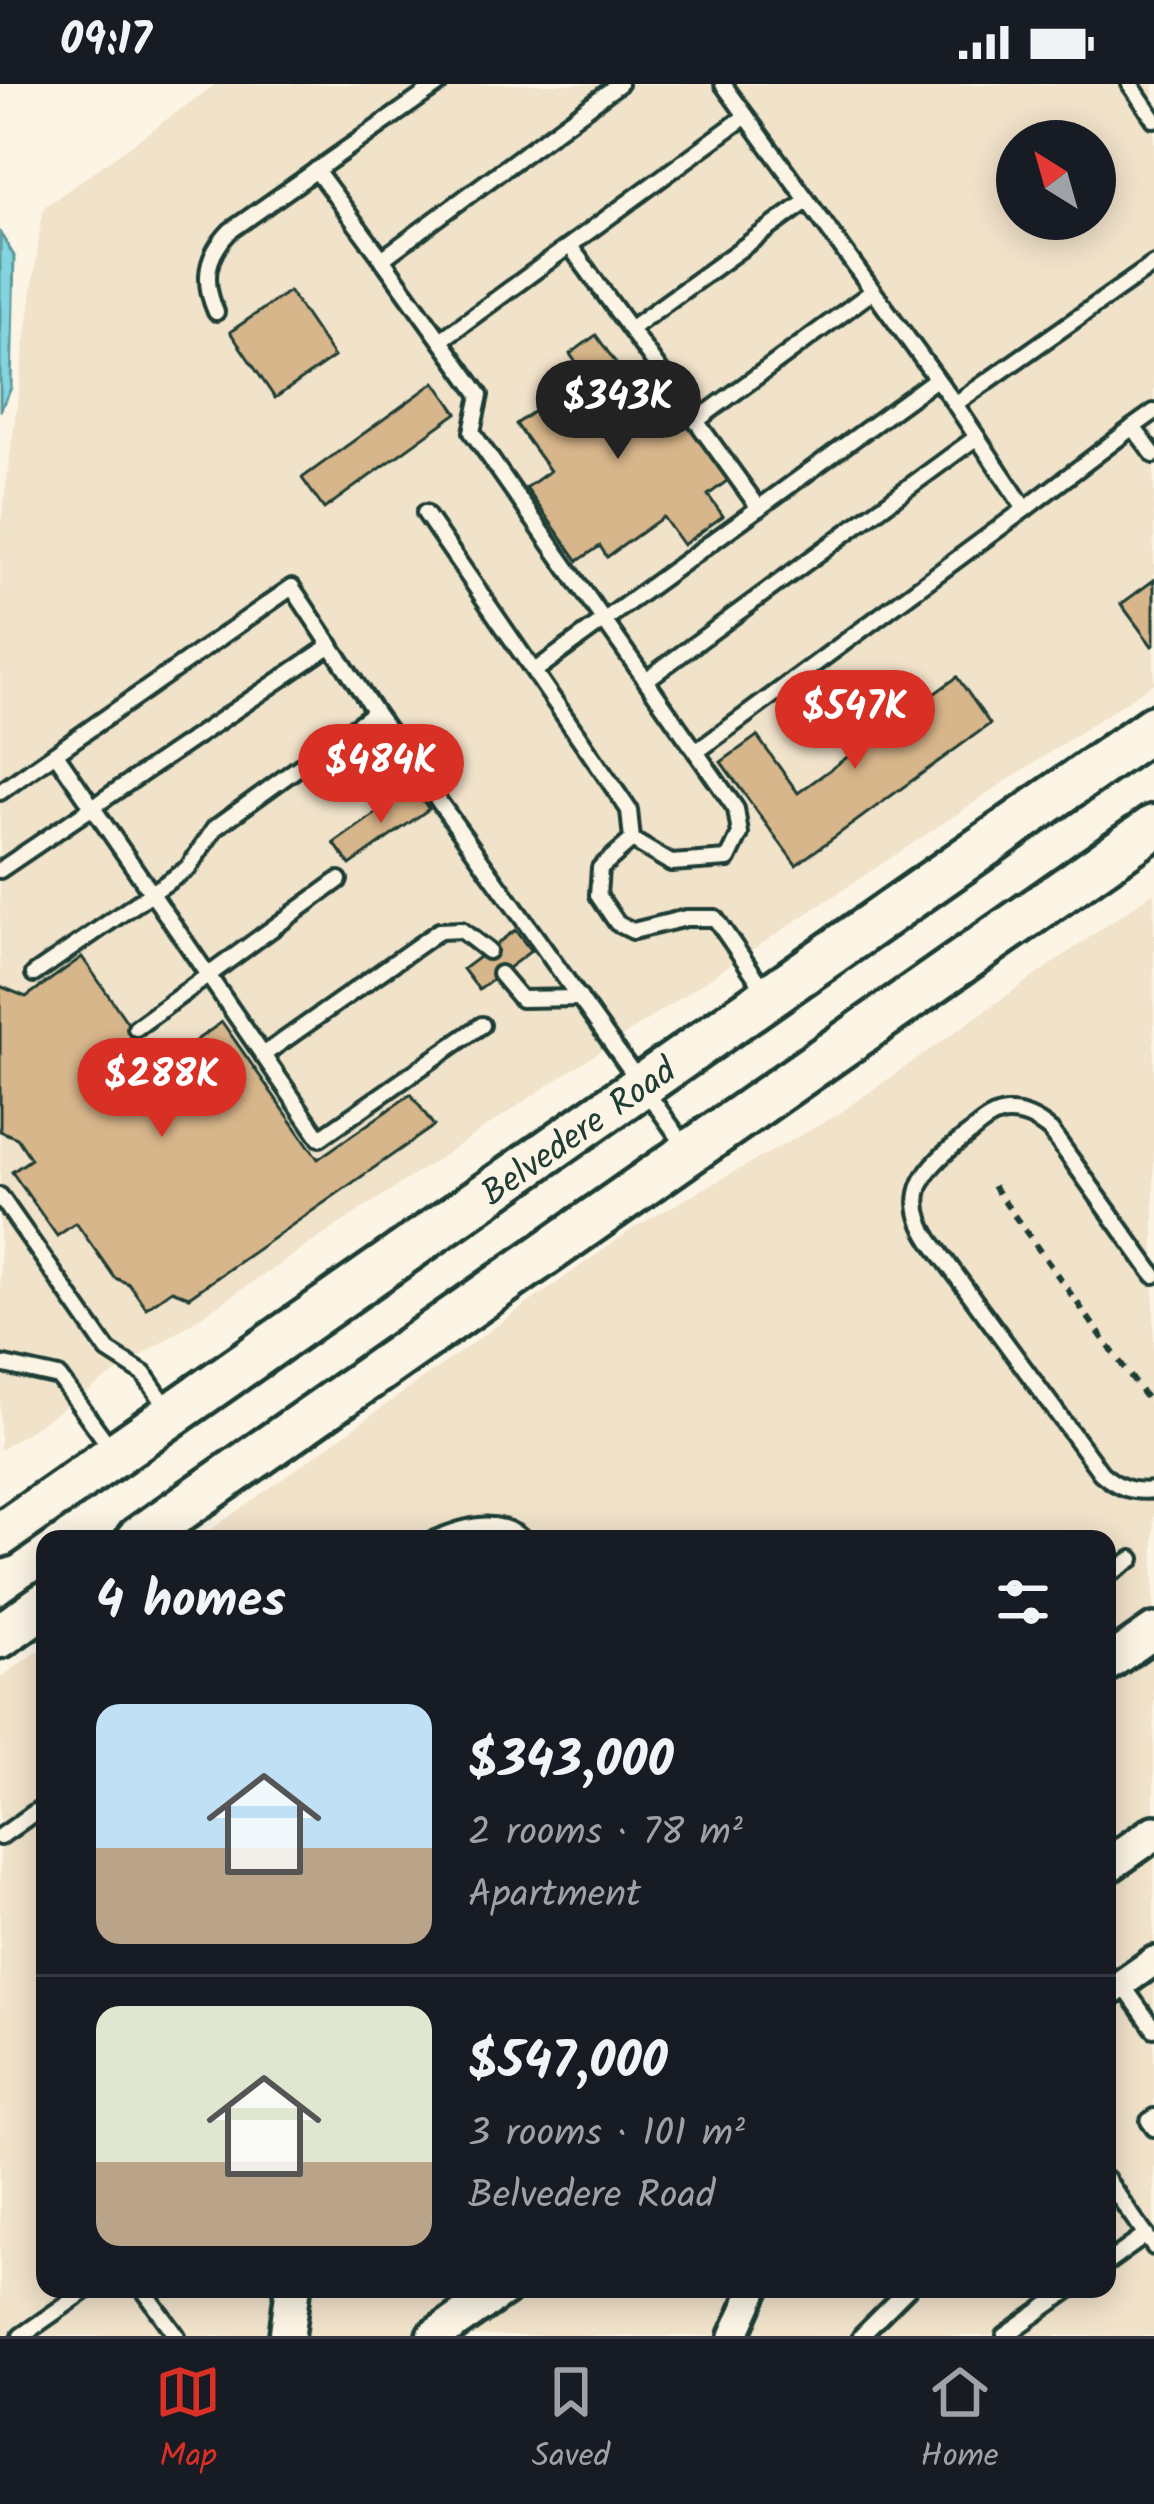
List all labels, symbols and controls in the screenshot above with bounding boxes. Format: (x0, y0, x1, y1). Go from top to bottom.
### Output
text: 09:17 (60, 6, 152, 78)
north arrow (996, 120, 1116, 240)
map controls (996, 120, 1116, 240)
pin: $343K (534, 360, 702, 462)
text: $343K (563, 368, 673, 430)
pin: $547K (771, 670, 939, 772)
text: $547K (802, 678, 908, 740)
pin: $484K (297, 724, 465, 826)
text: $484K (325, 732, 437, 794)
pin: $288K (78, 1038, 246, 1140)
street label: Belvedere Road (470, 1044, 690, 1222)
text: $288K (104, 1046, 220, 1108)
text: 4 homes (96, 1562, 286, 1643)
icon: filters (990, 1569, 1056, 1635)
text: $343,000 (468, 1722, 674, 1803)
icon: home (192, 1752, 336, 1896)
text: 2 rooms · 78 m² (468, 1803, 743, 1865)
text: Apartment (468, 1865, 641, 1927)
text: $547,000 (468, 2023, 668, 2104)
icon: home (192, 2054, 336, 2198)
text: 3 rooms · 101 m² (468, 2104, 745, 2166)
text: Belvedere Road (468, 2166, 715, 2228)
tab: Map (155, 2359, 221, 2484)
tab: Saved (532, 2359, 610, 2484)
tab: Home (921, 2359, 999, 2484)

